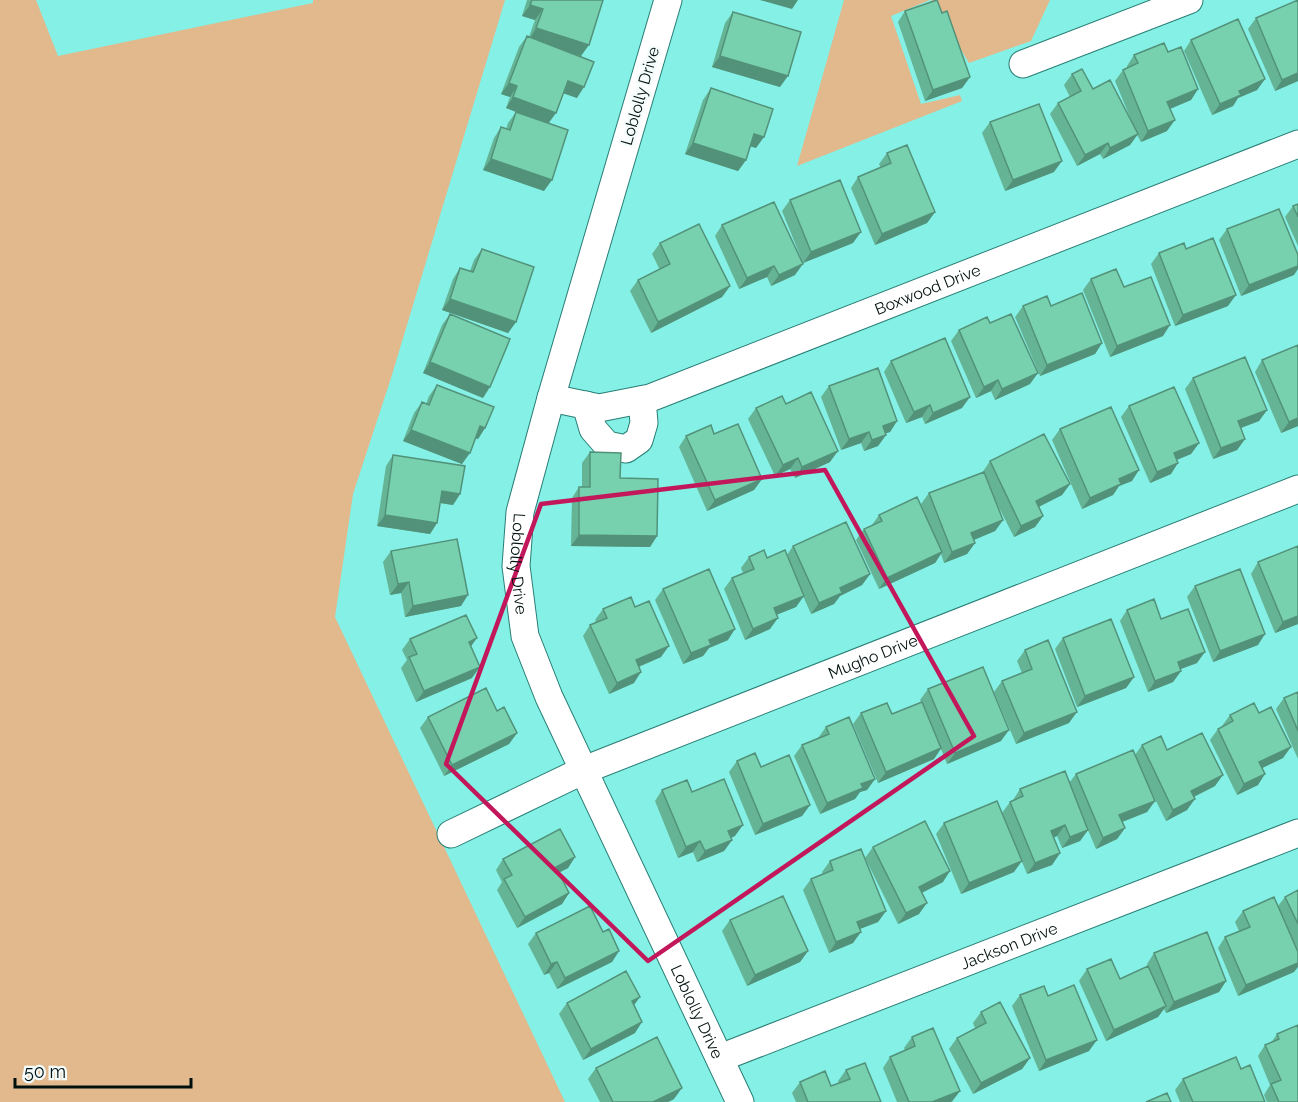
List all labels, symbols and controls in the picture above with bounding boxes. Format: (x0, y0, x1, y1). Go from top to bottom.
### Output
street label: Loblolly Drive (617, 45, 663, 147)
street label: Boxwood Drive (872, 260, 983, 319)
street label: Loblolly Drive (506, 513, 532, 615)
street label: Mugho Drive (825, 630, 920, 682)
street label: Jackson Drive (958, 918, 1060, 973)
street label: Loblolly Drive (667, 962, 728, 1061)
scale bar (15, 1051, 190, 1089)
text: 50 m (24, 1061, 66, 1082)

